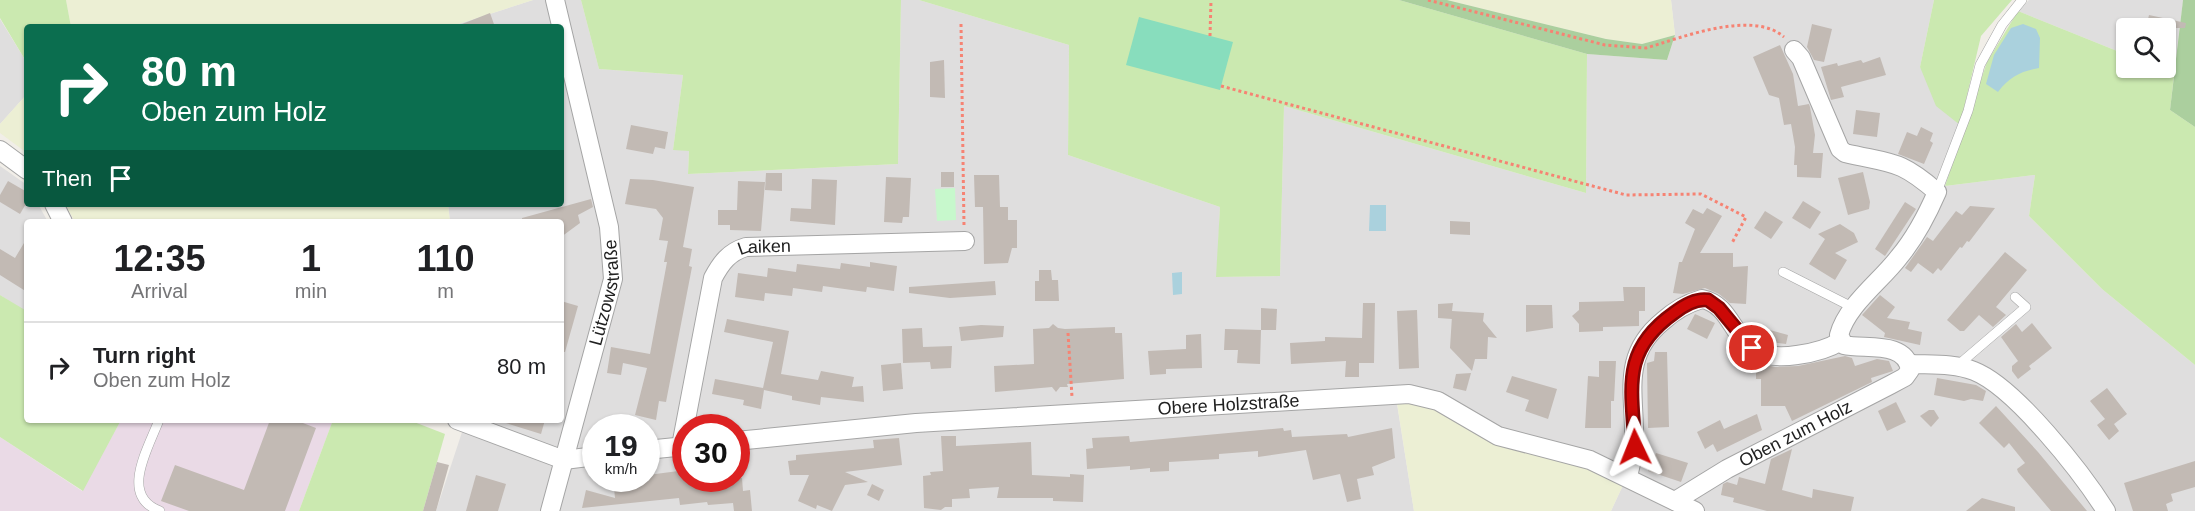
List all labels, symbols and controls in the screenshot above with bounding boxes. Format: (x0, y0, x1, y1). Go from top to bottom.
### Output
map controls (2116, 18, 2176, 78)
button: search (2116, 18, 2176, 78)
icon: right (42, 48, 120, 126)
text: 80 m (141, 48, 237, 95)
text: Oben zum Holz (141, 97, 327, 127)
icon: arrive (104, 162, 137, 195)
text: Then (42, 166, 92, 191)
street label: Laiken (735, 236, 791, 259)
text: 12:35 (113, 238, 205, 279)
text: 1 (301, 238, 321, 279)
text: 110 (416, 238, 475, 279)
street label: Lützowstraße (585, 239, 623, 348)
text: Arrival (131, 280, 188, 302)
text: min (295, 280, 327, 302)
text: m (437, 280, 454, 302)
pin (1726, 322, 1777, 373)
icon: arrive (1735, 331, 1768, 364)
text: Turn right (93, 343, 195, 368)
icon: right (42, 351, 75, 384)
text: 80 m (497, 354, 546, 379)
text: Oben zum Holz (93, 369, 231, 391)
street label: Obere Holzstraße (1157, 390, 1300, 419)
street label: Oben zum Holz (1736, 396, 1855, 471)
speed limit sign: 30 (672, 414, 750, 492)
position arrow (1603, 415, 1667, 479)
text: 19 (604, 429, 638, 462)
text: km/h (605, 460, 637, 477)

